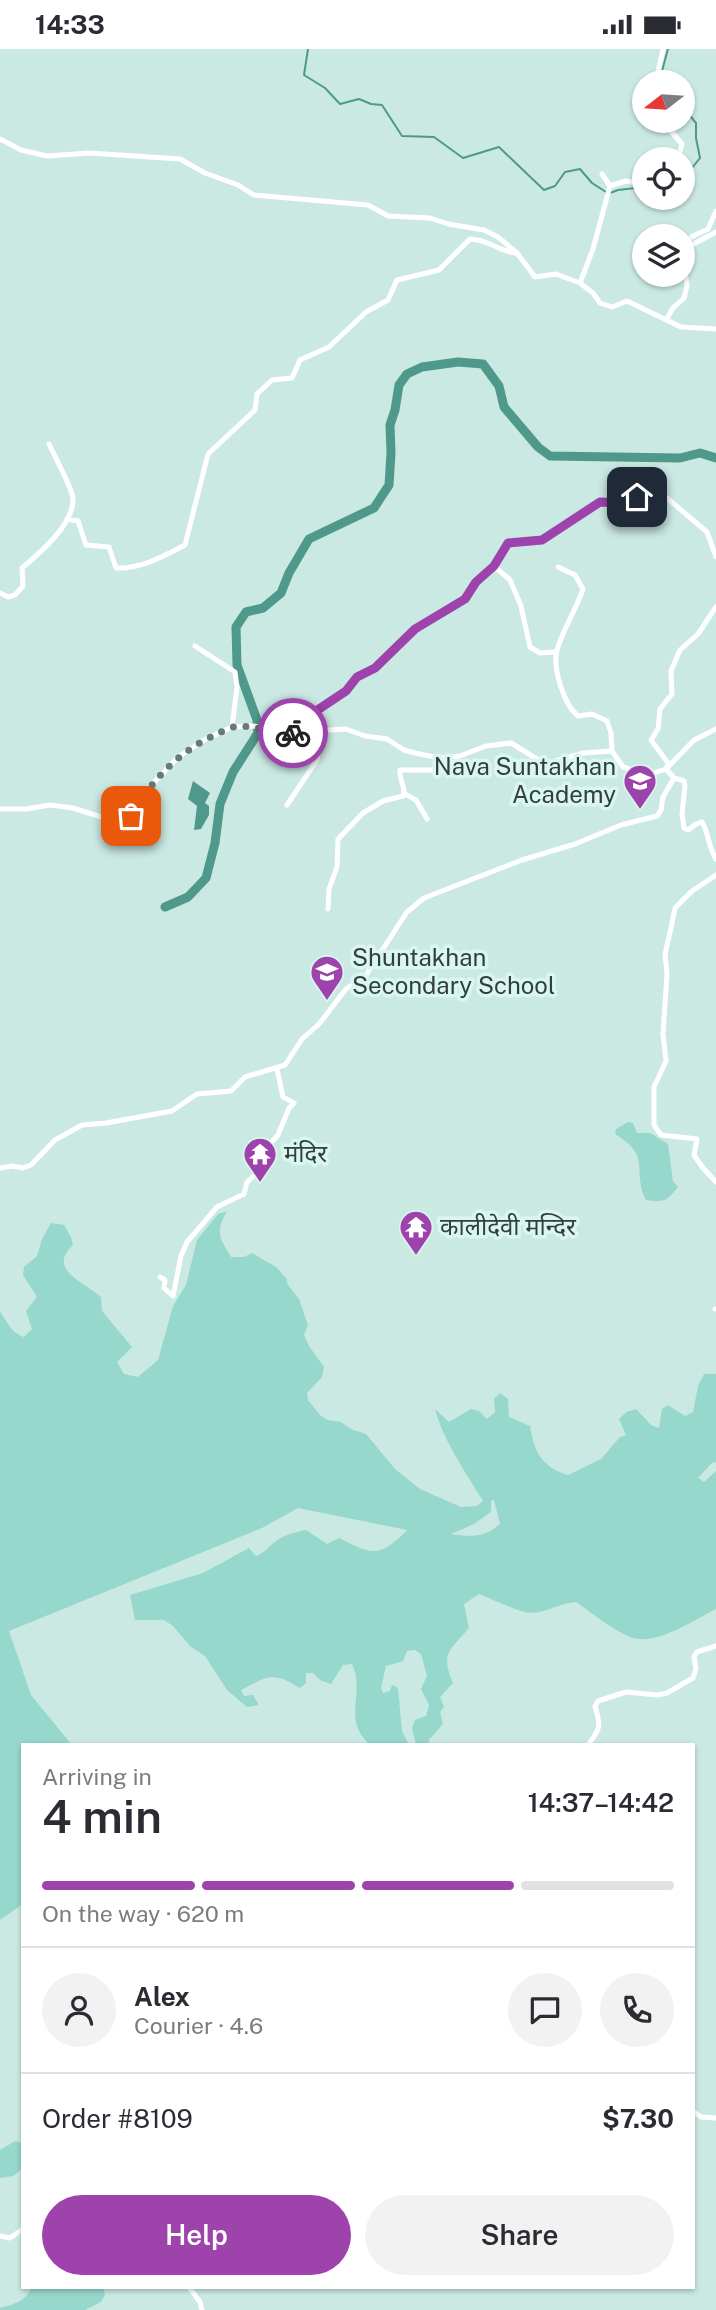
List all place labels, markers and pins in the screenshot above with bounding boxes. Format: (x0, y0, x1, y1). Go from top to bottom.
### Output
pin (607, 467, 667, 527)
place label: Nava Suntakhan Academy (434, 752, 616, 808)
school or university icon: Nava Suntakhan Academy (621, 762, 659, 811)
pin (101, 786, 161, 846)
place label: Shuntakhan Secondary School (352, 943, 555, 999)
school or university icon: Shuntakhan Secondary School (308, 953, 346, 1002)
temple icon: मंदिर (241, 1135, 279, 1184)
place label: मंदिर (284, 1139, 328, 1167)
temple icon: कालीदेवी मन्दिर (397, 1208, 435, 1257)
place label: कालीदेवी मन्दिर (440, 1212, 577, 1240)

